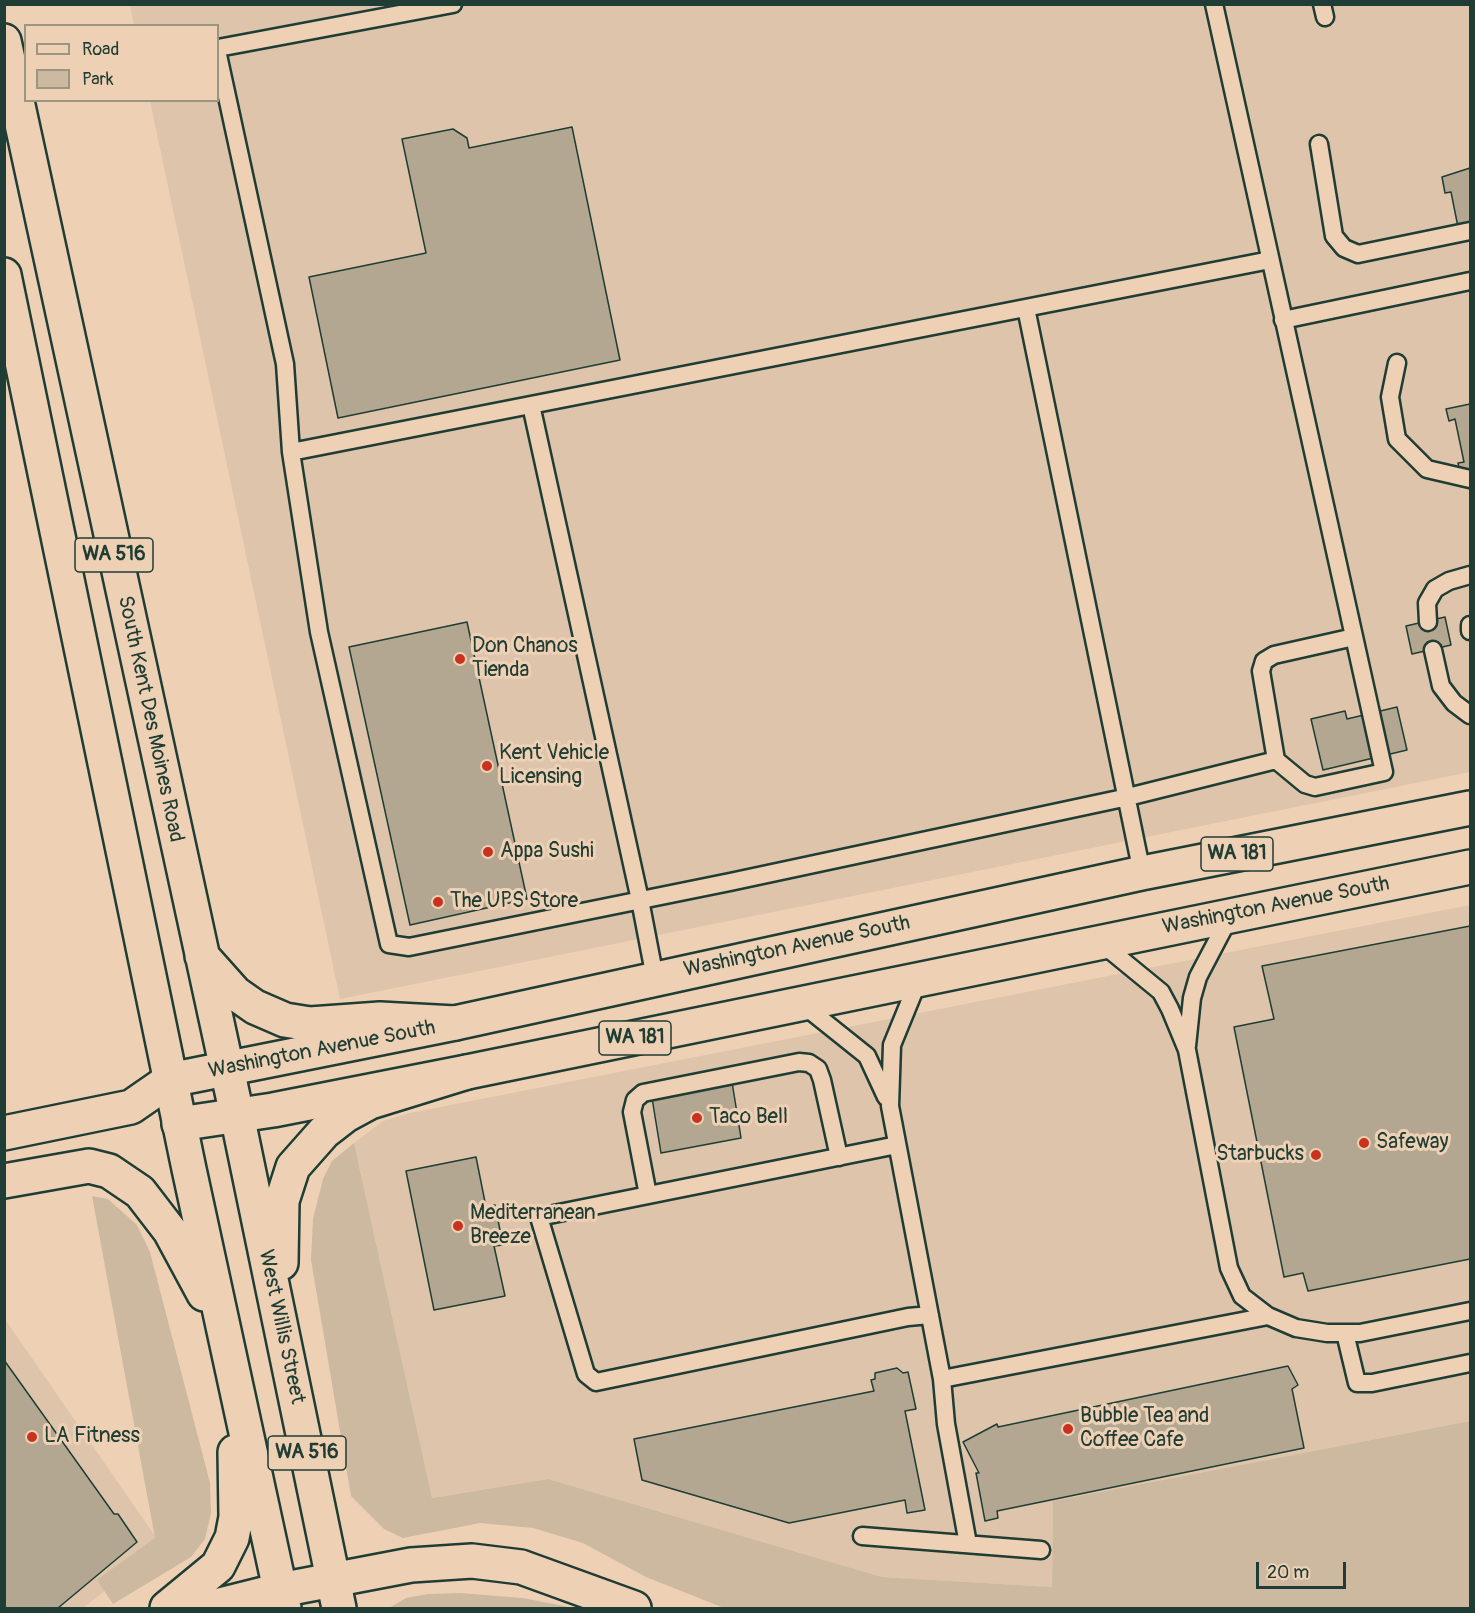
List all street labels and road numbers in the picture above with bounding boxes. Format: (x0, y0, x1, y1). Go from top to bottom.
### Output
road number: WA 516 (75, 538, 153, 572)
street label: South Kent Des Moines Road (112, 593, 188, 845)
road number: WA 181 (1201, 837, 1273, 871)
street label: Washington Avenue South (1160, 872, 1392, 940)
street label: Washington Avenue South (682, 911, 912, 983)
street label: Washington Avenue South (206, 1016, 438, 1084)
road number: WA 181 (599, 1021, 671, 1055)
street label: West Willis Street (252, 1248, 310, 1406)
road number: WA 516 (268, 1436, 346, 1470)

